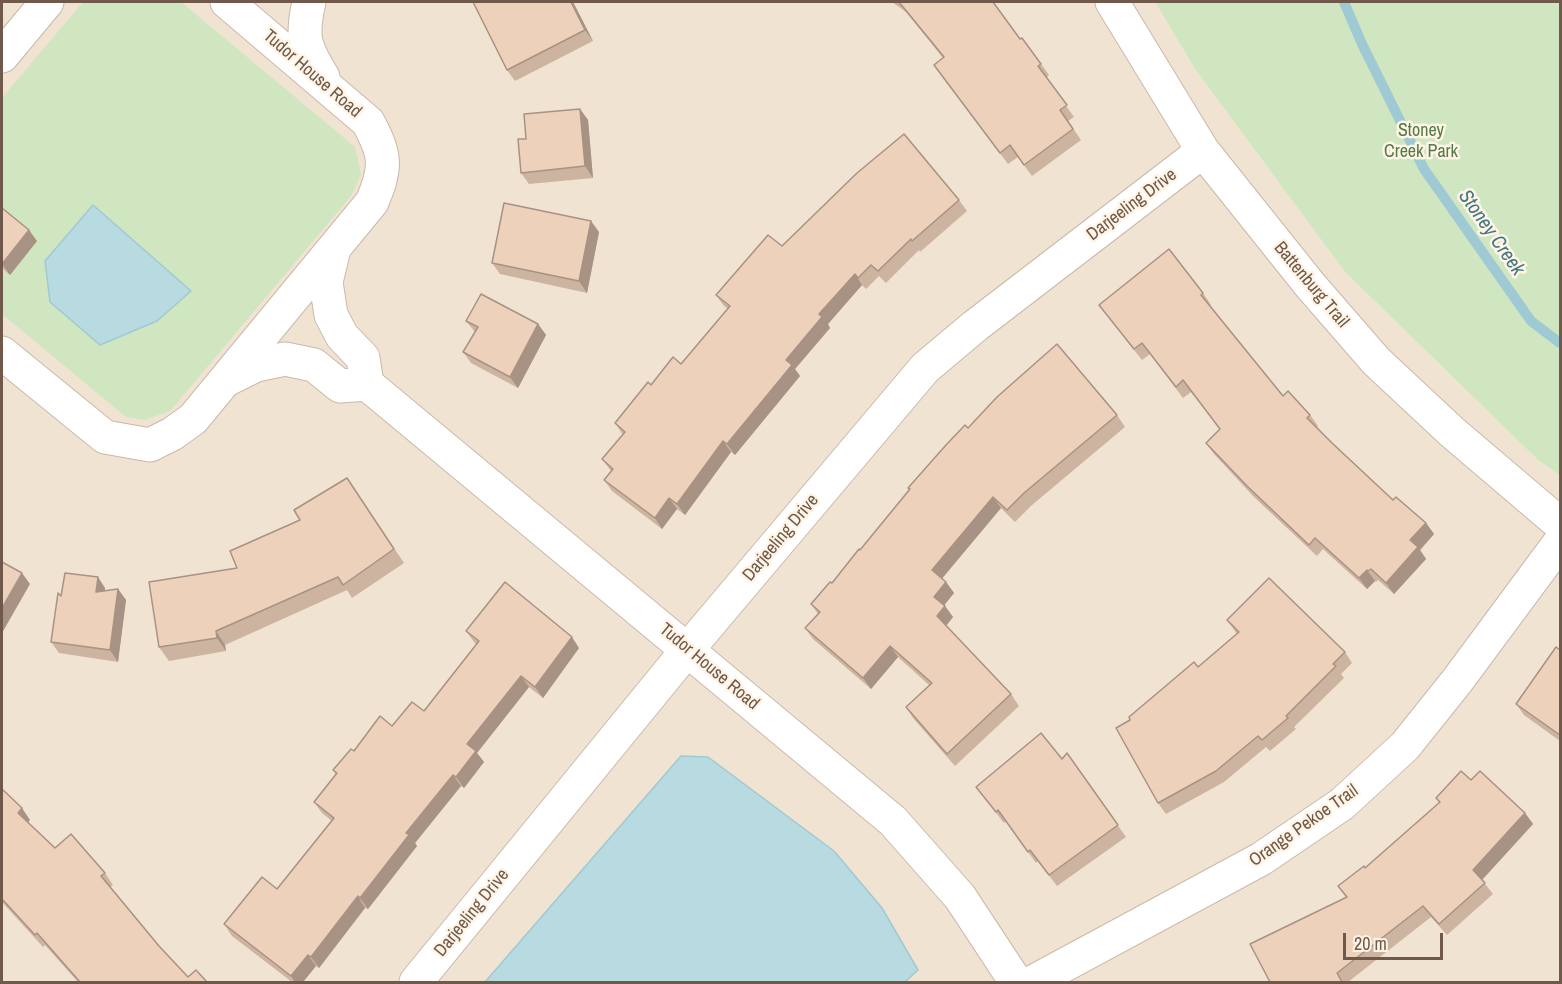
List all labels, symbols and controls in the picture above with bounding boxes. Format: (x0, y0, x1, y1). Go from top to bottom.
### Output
street label: Tudor House Road (258, 25, 366, 123)
park label: Stoney Creek Park (1384, 120, 1458, 162)
street label: Darjeeling Drive (1083, 164, 1181, 246)
water label: Stoney Creek (1453, 185, 1529, 281)
street label: Battenburg Trail (1269, 238, 1353, 332)
street label: Darjeeling Drive (738, 490, 824, 586)
street label: Tudor House Road (655, 619, 763, 715)
street label: Orange Pekoe Trail (1245, 780, 1363, 872)
street label: Darjeeling Drive (430, 865, 514, 961)
scale bar (1346, 921, 1446, 959)
text: 20 m (1354, 931, 1387, 956)

